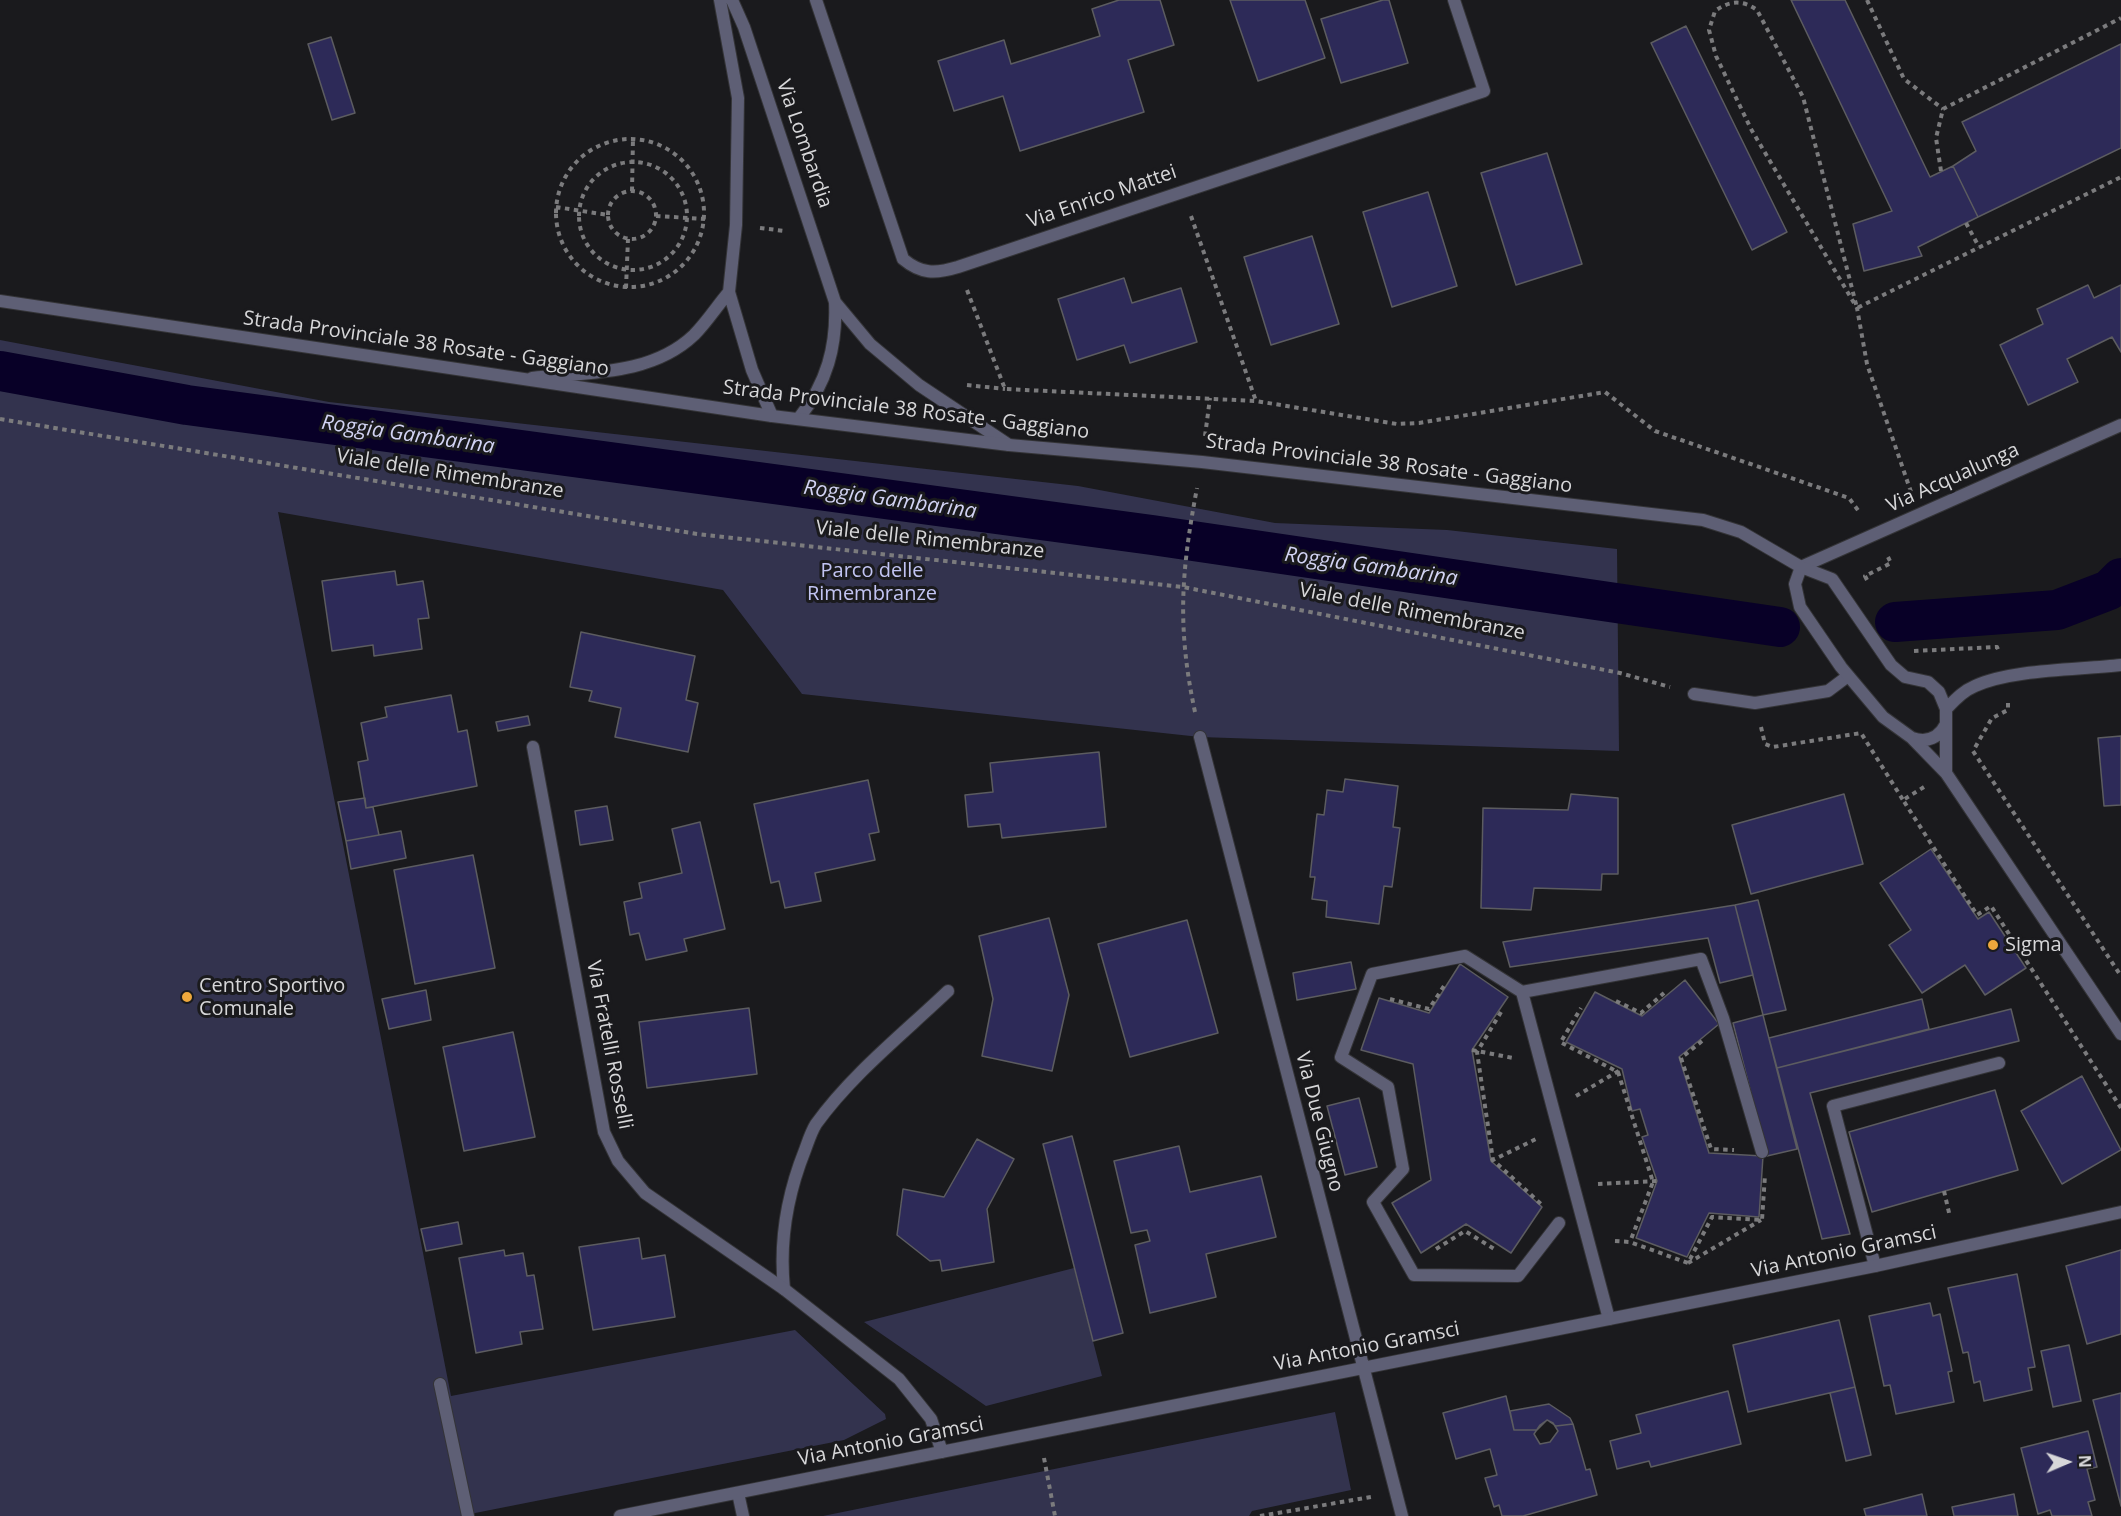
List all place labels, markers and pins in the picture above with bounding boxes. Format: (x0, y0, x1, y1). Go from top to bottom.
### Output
place label: Sigma (2005, 933, 2062, 957)
marker: Sigma (1986, 938, 2000, 952)
place label: Centro Sportivo Comunale (199, 974, 345, 1021)
marker: Centro Sportivo Comunale (180, 990, 194, 1004)

